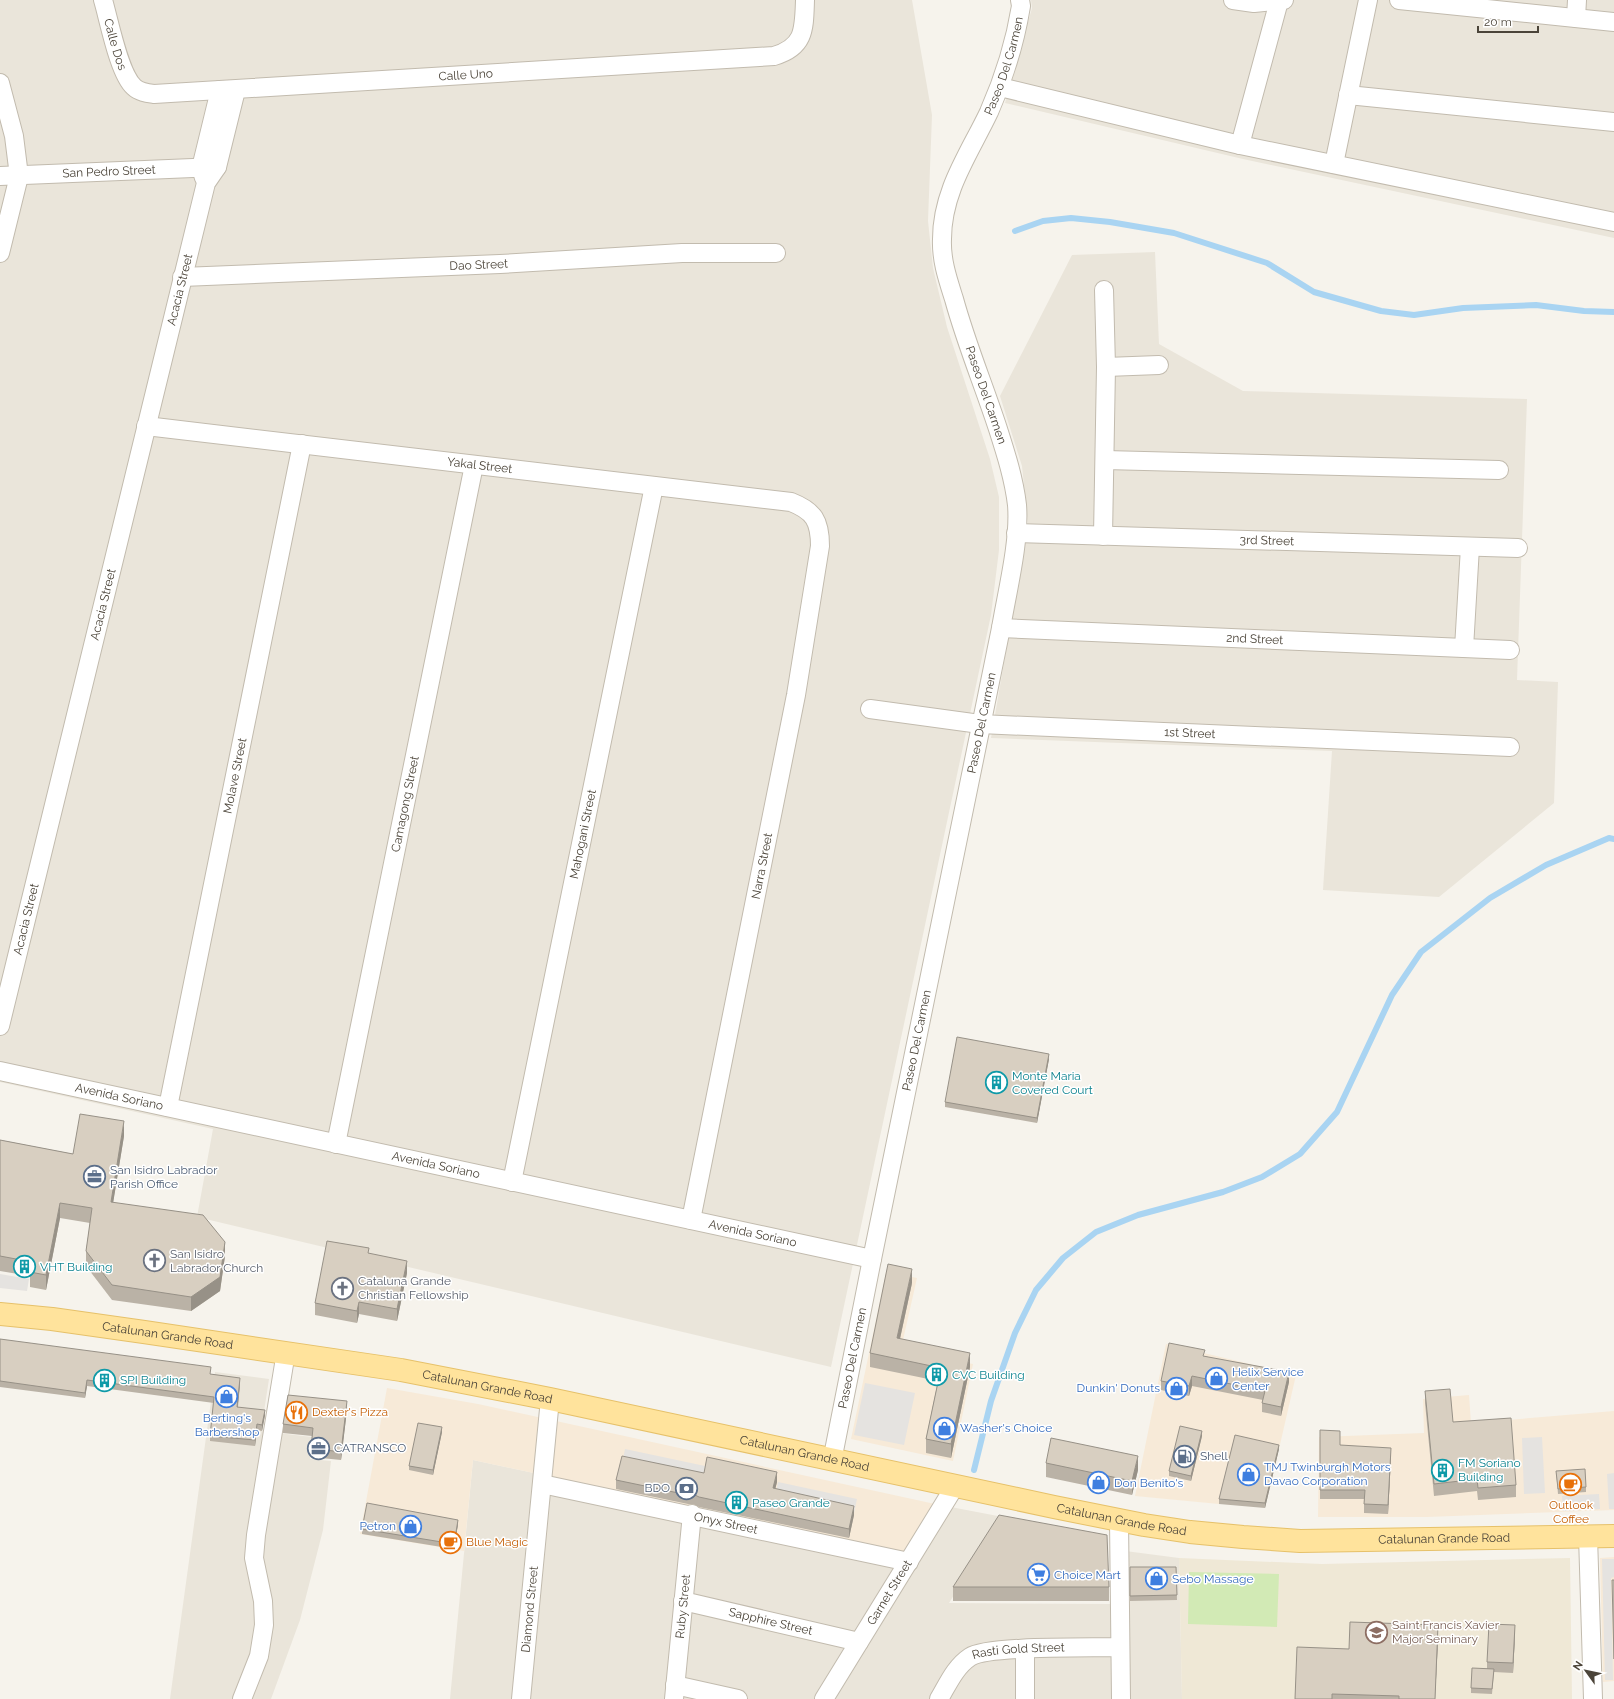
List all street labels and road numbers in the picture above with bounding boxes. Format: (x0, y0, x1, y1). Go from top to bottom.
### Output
street label: Paseo Del Carmen (981, 16, 1026, 117)
street label: Calle Dos (101, 17, 130, 72)
street label: Calle Uno (438, 66, 493, 84)
street label: San Pedro Street (62, 163, 156, 180)
street label: Acacia Street (164, 252, 195, 327)
street label: Dao Street (449, 257, 508, 273)
street label: Paseo Del Carmen (963, 344, 1009, 446)
street label: Yakal Street (446, 455, 513, 476)
street label: 3rd Street (1240, 533, 1294, 548)
street label: Acacia Street (88, 567, 119, 642)
street label: 2nd Street (1226, 631, 1284, 647)
street label: Paseo Del Carmen (964, 671, 999, 775)
street label: 1st Street (1164, 725, 1216, 741)
street label: Molave Street (220, 737, 249, 815)
street label: Camagong Street (389, 755, 422, 853)
street label: Mahogani Street (567, 788, 599, 880)
street label: Narra Street (749, 832, 775, 900)
street label: Acacia Street (11, 882, 42, 956)
street label: Paseo Del Carmen (900, 989, 934, 1092)
street label: Avenida Soriano (74, 1080, 165, 1113)
street label: Avenida Soriano (391, 1149, 481, 1181)
street label: Avenida Soriano (707, 1217, 798, 1250)
street label: Paseo Del Carmen (836, 1306, 869, 1410)
street label: Catalunan Grande Road (101, 1319, 234, 1352)
street label: Catalunan Grande Road (421, 1367, 554, 1406)
street label: Catalunan Grande Road (738, 1433, 870, 1474)
street label: Catalunan Grande Road (1055, 1501, 1188, 1538)
street label: Onyx Street (693, 1509, 759, 1537)
street label: Catalunan Grande Road (1378, 1531, 1510, 1547)
street label: Garnet Street (864, 1557, 915, 1628)
street label: Diamond Street (519, 1566, 541, 1653)
street label: Ruby Street (673, 1574, 693, 1639)
street label: Sapphire Street (727, 1605, 814, 1638)
street label: Rasti Gold Street (970, 1640, 1065, 1662)

